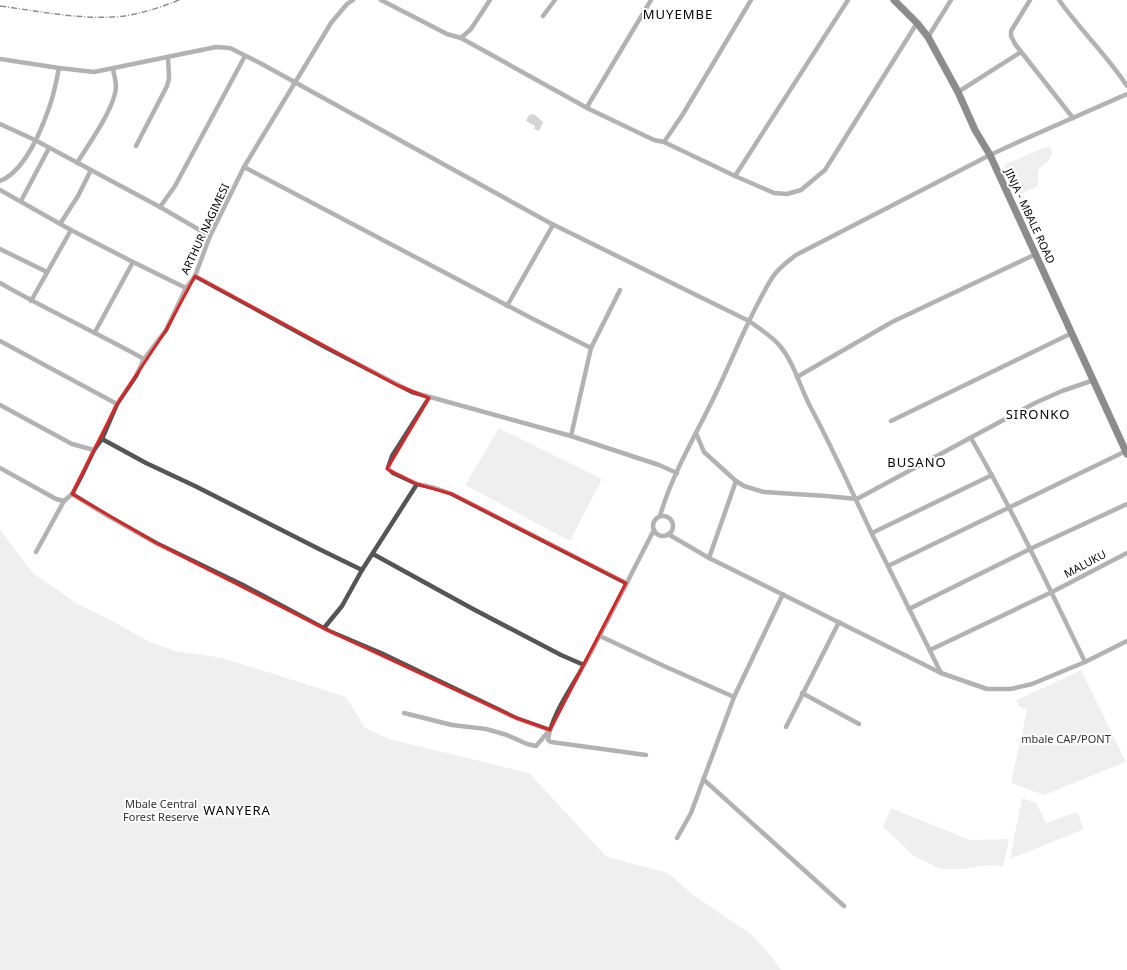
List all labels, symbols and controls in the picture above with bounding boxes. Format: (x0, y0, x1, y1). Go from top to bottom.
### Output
district label: MUYEMBE (643, 5, 713, 23)
street label: JINJA - MBALE ROAD (1001, 165, 1059, 266)
street label: ARTHUR NAGIMESI (177, 181, 232, 277)
district label: SIRONKO (1006, 405, 1070, 423)
district label: BUSANO (887, 453, 947, 471)
street label: MALUKU (1061, 546, 1108, 581)
park label: mbale CAP/PONT (1021, 731, 1111, 746)
park label: Mbale Central Forest Reserve (123, 796, 199, 824)
district label: WANYERA (203, 801, 271, 819)

